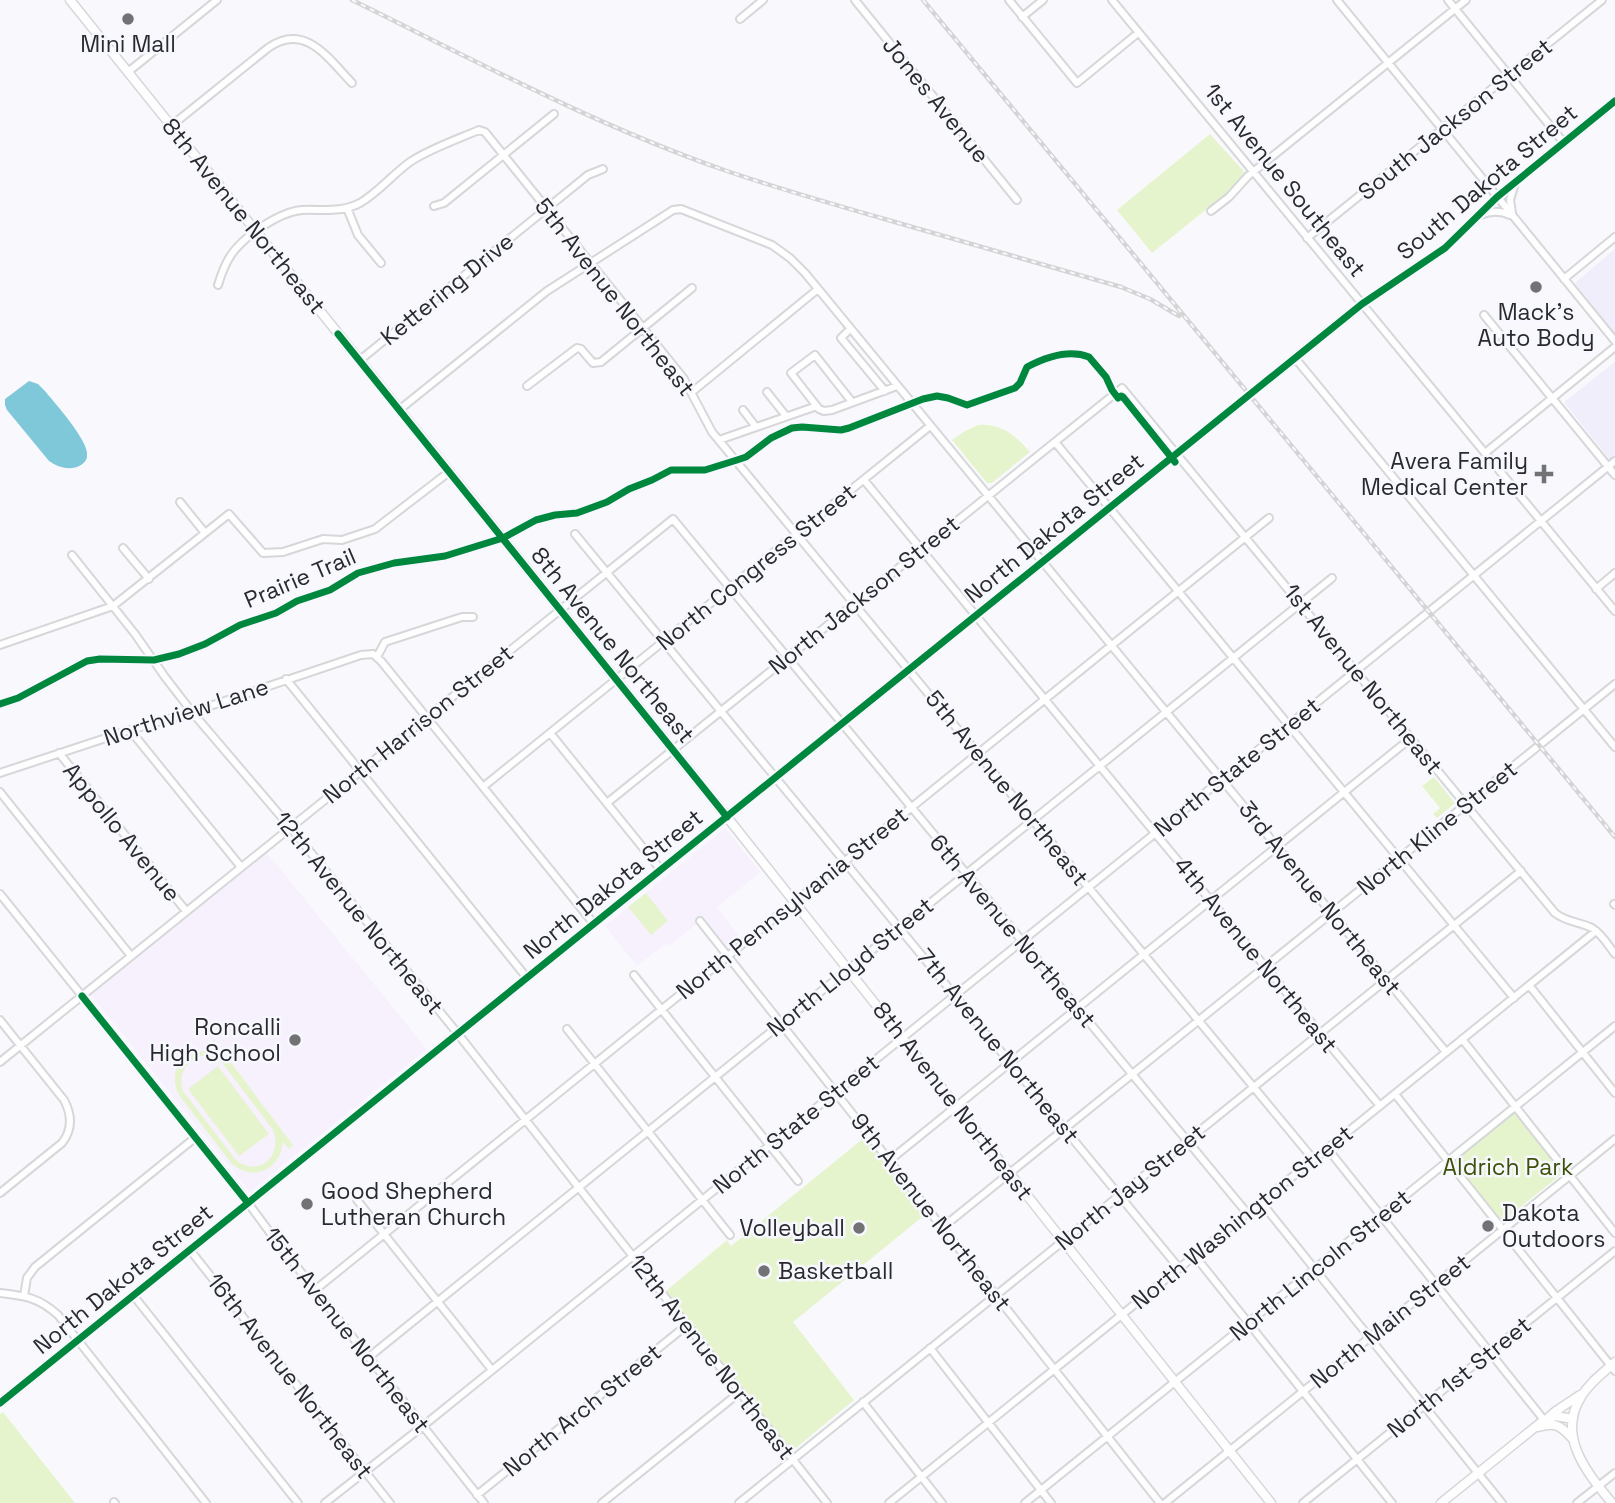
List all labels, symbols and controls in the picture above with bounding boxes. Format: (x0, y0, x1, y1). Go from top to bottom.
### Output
marker: Mini Mall (120, 11, 136, 27)
place label: Mini Mall (80, 29, 176, 59)
street label: Jones Avenue (876, 31, 996, 169)
street label: South Jackson Street (1352, 31, 1558, 207)
street label: 1st Avenue Southeast (1197, 77, 1373, 283)
street label: South Dakota Street (1390, 98, 1584, 266)
street label: 8th Avenue Northeast (156, 112, 332, 320)
street label: 5th Avenue Northeast (528, 192, 702, 402)
street label: Kettering Drive (374, 226, 520, 352)
marker: Mack's Auto Body (1528, 279, 1544, 295)
place label: Mack's Auto Body (1477, 297, 1595, 353)
street label: North Dakota Street (958, 446, 1150, 610)
place label: Avera Family Medical Center (1361, 446, 1528, 502)
marker: Avera Family Medical Center (1534, 464, 1554, 484)
street label: North Congress Street (650, 477, 862, 657)
street label: North Jackson Street (762, 509, 966, 681)
street label: Prairie Trail (239, 541, 361, 615)
street label: 8th Avenue Northeast (525, 541, 701, 749)
street label: 1st Avenue Northeast (1277, 578, 1449, 780)
street label: North Harrison Street (317, 638, 519, 810)
street label: Northview Lane (100, 671, 272, 753)
street label: 5th Avenue Northeast (919, 684, 1095, 892)
street label: North State Street (1148, 691, 1326, 843)
street label: North Kline Street (1351, 754, 1523, 902)
street label: Appollo Avenue (57, 756, 187, 908)
street label: 3rd Avenue Northeast (1232, 795, 1408, 1001)
street label: North Pennsylvania Street (670, 800, 914, 1006)
street label: North Dakota Street (517, 802, 709, 966)
street label: 12th Avenue Northeast (268, 805, 450, 1021)
street label: 6th Avenue Northeast (923, 828, 1103, 1034)
street label: 4th Avenue Northeast (1168, 851, 1344, 1059)
street label: North Lloyd Street (760, 890, 940, 1044)
street label: 7th Avenue Northeast (910, 942, 1086, 1150)
street label: 8th Avenue Northeast (866, 996, 1040, 1206)
place label: Roncalli High School (150, 1012, 281, 1068)
marker: Roncalli High School (287, 1032, 303, 1048)
street label: North State Street (707, 1048, 885, 1200)
street label: 9th Avenue Northeast (844, 1107, 1018, 1317)
street label: North Jay Street (1049, 1117, 1211, 1257)
street label: North Washington Street (1125, 1118, 1359, 1316)
park label: Aldrich Park (1443, 1152, 1573, 1182)
place label: Good Shepherd Lutheran Church (321, 1176, 506, 1232)
street label: North Lincoln Street (1223, 1183, 1417, 1347)
marker: Good Shepherd Lutheran Church (299, 1196, 315, 1212)
street label: North Dakota Street (27, 1197, 219, 1361)
place label: Dakota Outdoors (1502, 1198, 1605, 1254)
place label: Volleyball (739, 1213, 845, 1243)
marker: Dakota Outdoors (1480, 1218, 1496, 1234)
marker: Volleyball (851, 1220, 867, 1236)
street label: 15th Avenue Northeast (257, 1221, 437, 1439)
street label: North Main Street (1304, 1247, 1476, 1395)
street label: 12th Avenue Northeast (622, 1248, 802, 1466)
place label: Basketball (778, 1256, 893, 1286)
marker: Basketball (756, 1263, 772, 1279)
street label: 16th Avenue Northeast (200, 1267, 380, 1485)
street label: North 1st Street (1381, 1310, 1537, 1444)
street label: North Arch Street (497, 1337, 667, 1483)

